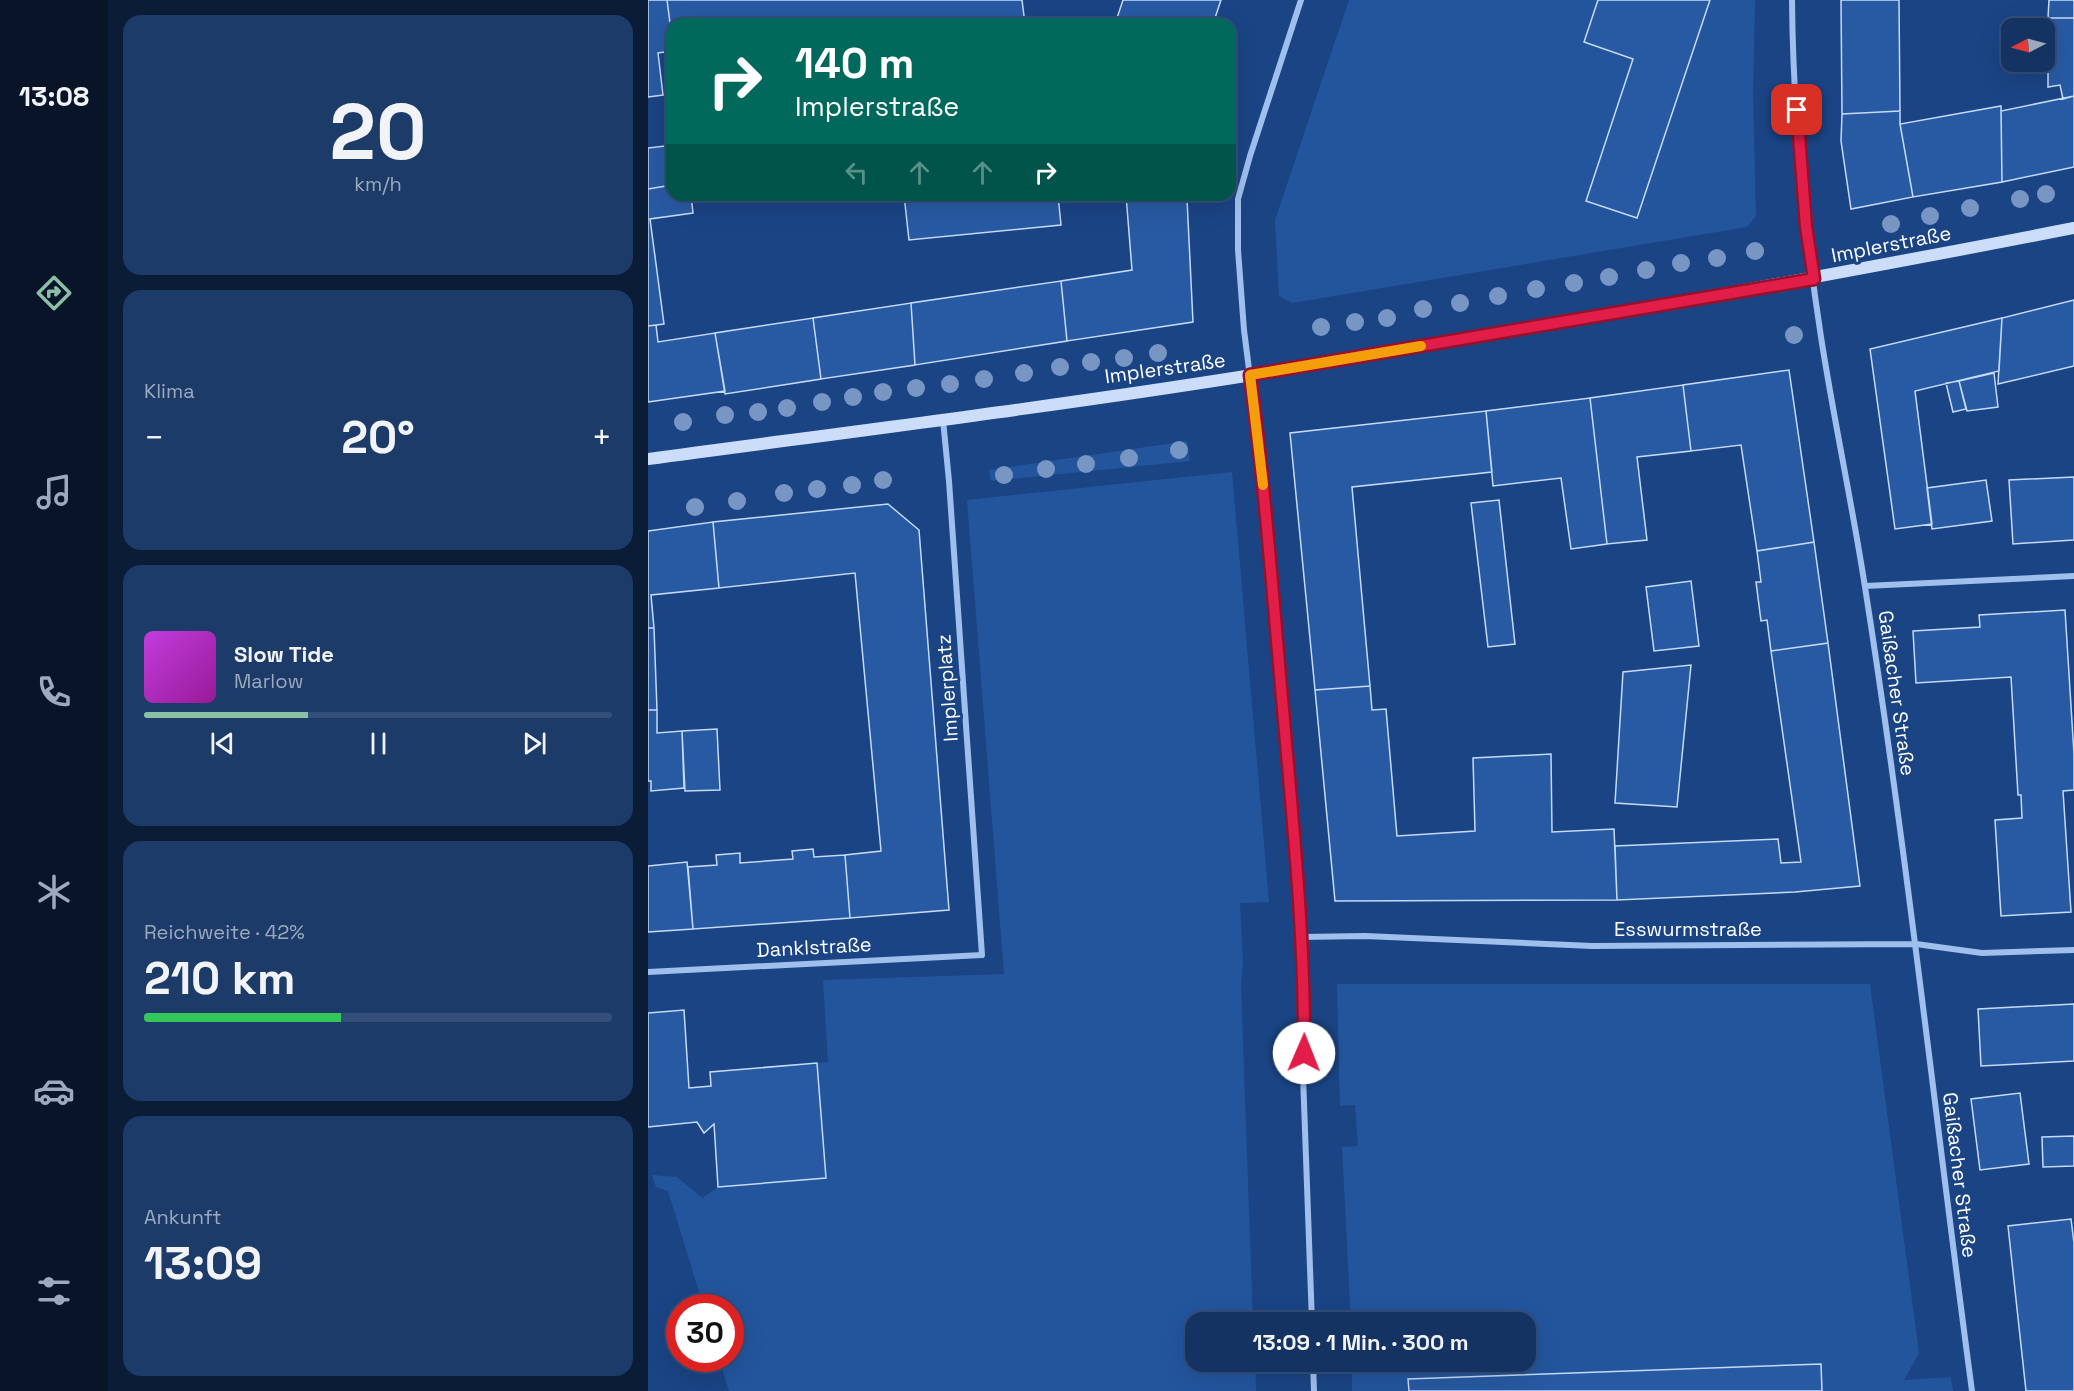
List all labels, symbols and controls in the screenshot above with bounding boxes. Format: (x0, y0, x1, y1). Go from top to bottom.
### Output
north arrow (2001, 18, 2055, 72)
map controls (2001, 18, 2055, 72)
text: 140 m (795, 37, 914, 90)
icon: right (696, 42, 774, 120)
text: 13:08 (19, 79, 89, 114)
text: 20 (330, 82, 426, 182)
pin (1771, 84, 1822, 135)
text: Implerstraße (795, 89, 959, 124)
icon: arrive (1780, 93, 1813, 126)
icon: left (840, 156, 873, 189)
icon: ahead (903, 156, 936, 189)
icon: ahead (966, 156, 999, 189)
icon: right (1029, 156, 1062, 189)
text: km/h (354, 171, 402, 197)
street label: Implerstraße (1829, 220, 1953, 268)
icon: directions (33, 272, 75, 314)
street label: Implerstraße (1103, 347, 1227, 389)
text: Klima (144, 378, 195, 404)
text: 20° (341, 409, 415, 466)
text: − (144, 417, 164, 459)
text: + (592, 417, 612, 459)
icon: music (33, 471, 75, 513)
street label: Gaißacher Straße (1873, 609, 1921, 777)
street label: Implerplatz (930, 633, 964, 743)
text: Slow Tide (234, 640, 334, 668)
text: Marlow (234, 668, 303, 694)
icon: phone (33, 671, 75, 713)
icon: previous (206, 727, 239, 760)
icon: pause (362, 727, 395, 760)
icon: next (518, 727, 551, 760)
icon: climate (33, 871, 75, 913)
street label: Esswurmstraße (1614, 916, 1762, 942)
text: Reichweite · 42% (144, 919, 305, 945)
street label: Danklstraße (756, 931, 872, 963)
text: 210 km (144, 950, 295, 1007)
position arrow (1272, 1021, 1336, 1085)
icon: car (33, 1070, 75, 1112)
street label: Gaißacher Straße (1937, 1091, 1983, 1259)
text: Ankunft (144, 1204, 222, 1230)
text: 13:09 (144, 1235, 262, 1292)
icon: filters (33, 1270, 75, 1312)
speed limit sign: 30 (666, 1294, 744, 1372)
text: 13:09 · 1 Min. · 300 m (1252, 1328, 1469, 1356)

